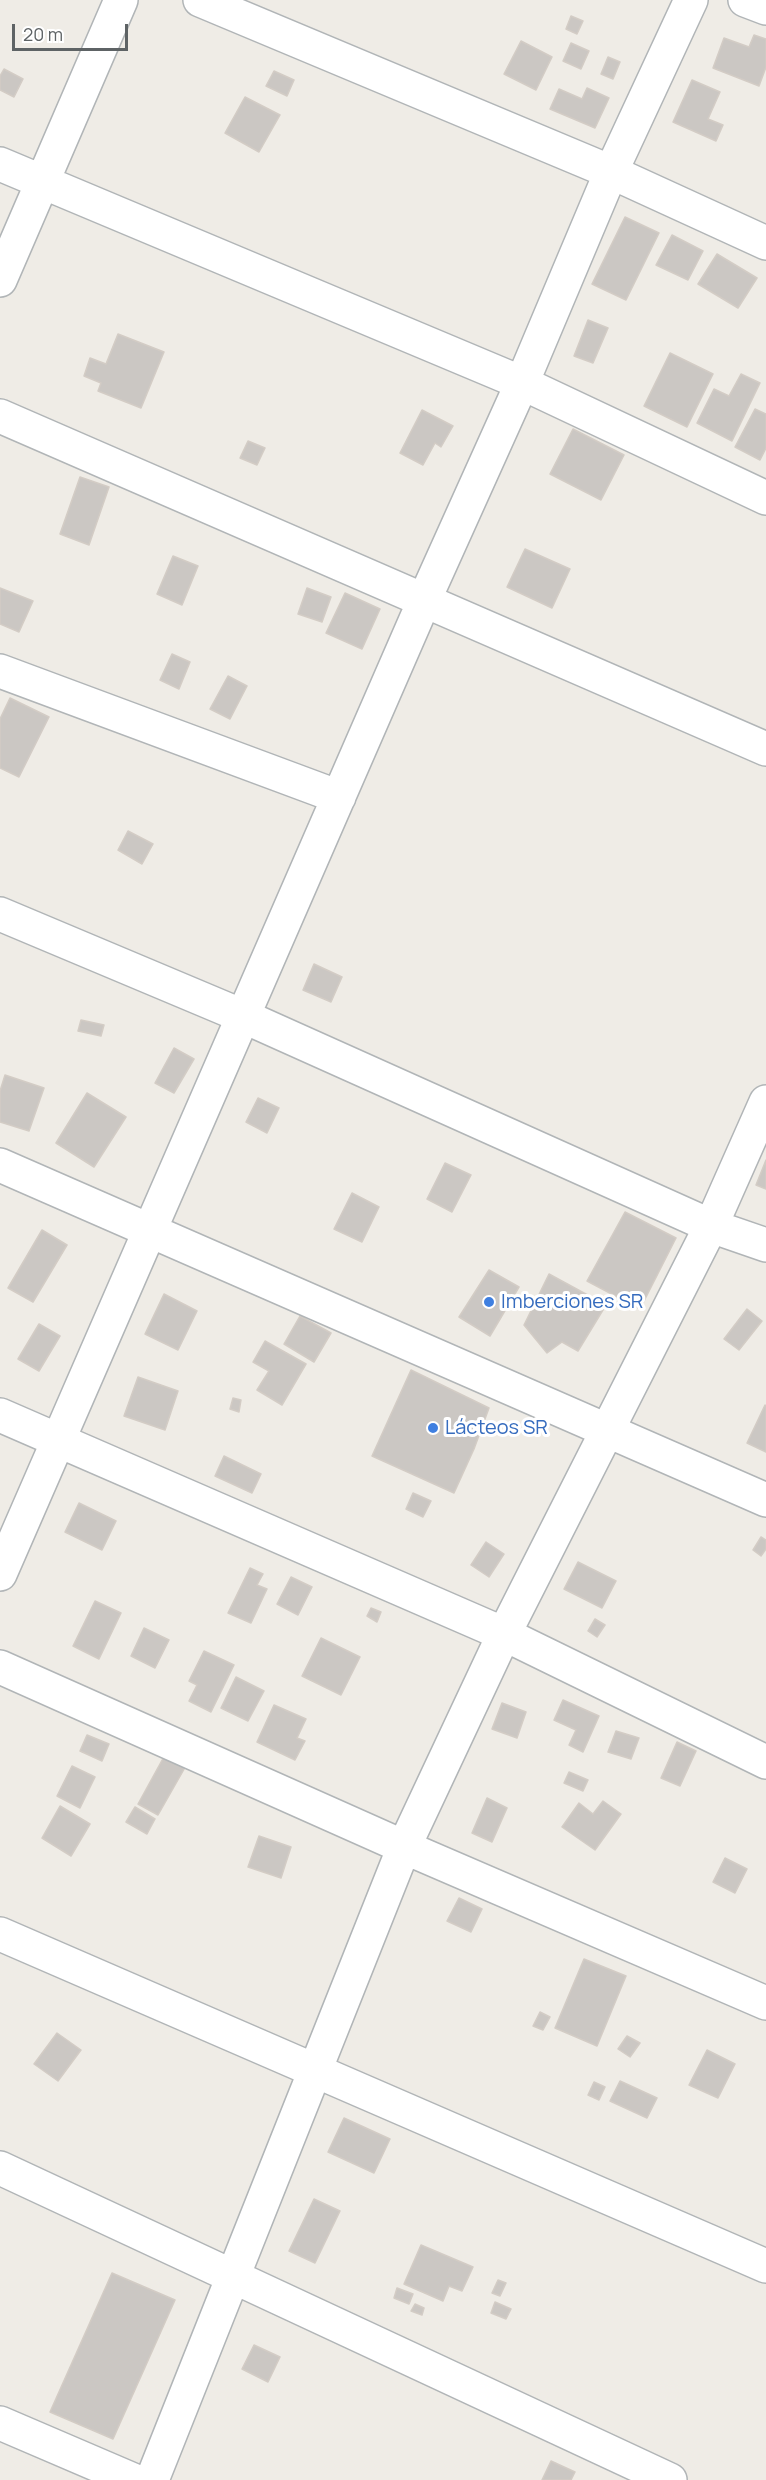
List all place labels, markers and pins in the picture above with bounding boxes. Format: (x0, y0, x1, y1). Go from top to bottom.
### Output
place label: Imberciones SR (501, 1290, 643, 1314)
marker: Imberciones SR (482, 1295, 496, 1309)
place label: Lácteos SR (445, 1416, 548, 1440)
marker: Lácteos SR (426, 1421, 440, 1435)

